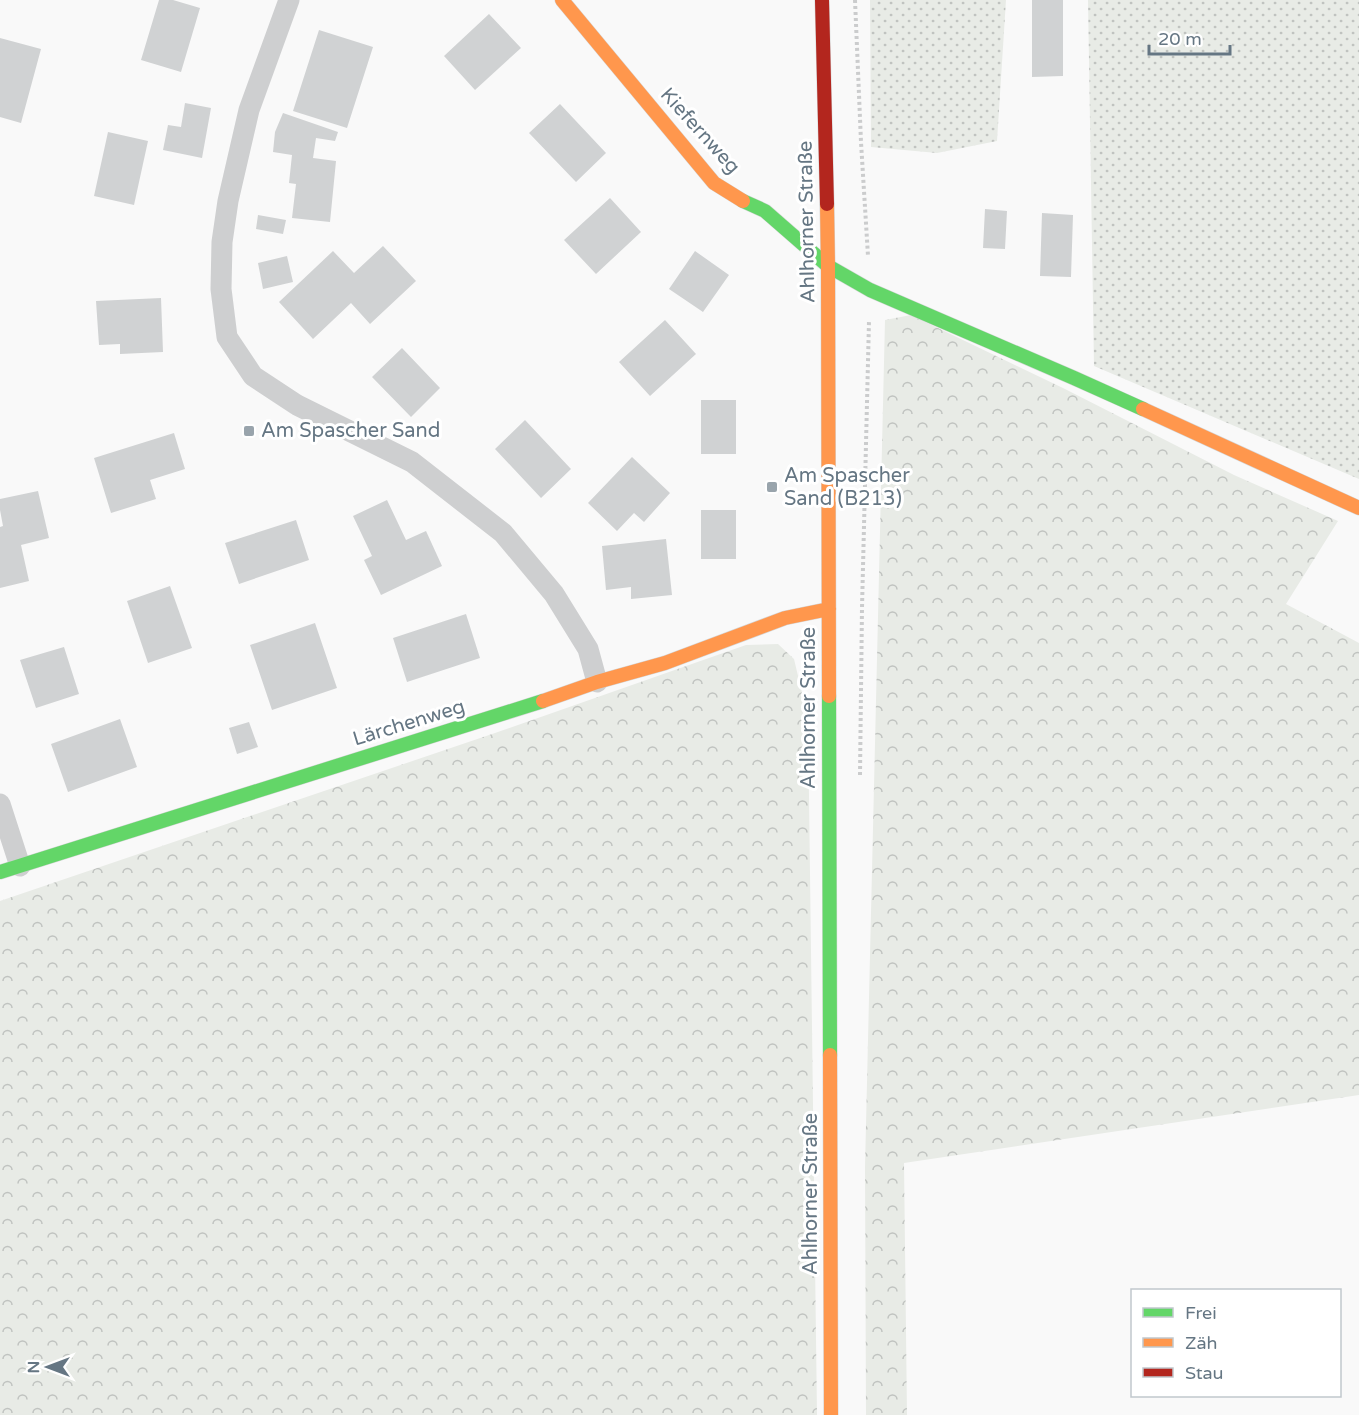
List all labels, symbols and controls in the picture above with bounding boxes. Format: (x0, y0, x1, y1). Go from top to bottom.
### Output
scale bar (1149, 18, 1230, 56)
text: 20 m (1158, 28, 1202, 50)
street label: Kiefernweg (655, 83, 745, 179)
street label: Ahlhorner Straße (794, 141, 820, 303)
place label: Am Spascher Sand (261, 419, 440, 443)
marker: Am Spascher Sand (242, 424, 256, 438)
place label: Am Spascher Sand (B213) (784, 464, 910, 511)
marker: Am Spascher Sand (B213) (765, 480, 779, 494)
street label: Ahlhorner Straße (797, 627, 821, 789)
street label: Lärchenweg (350, 695, 468, 751)
street label: Ahlhorner Straße (799, 1113, 823, 1275)
legend (1131, 1289, 1341, 1397)
text: Frei (1185, 1302, 1217, 1324)
text: Zäh (1185, 1332, 1218, 1354)
north arrow (18, 1337, 78, 1397)
text: N (24, 1361, 44, 1373)
text: Stau (1185, 1362, 1224, 1384)

